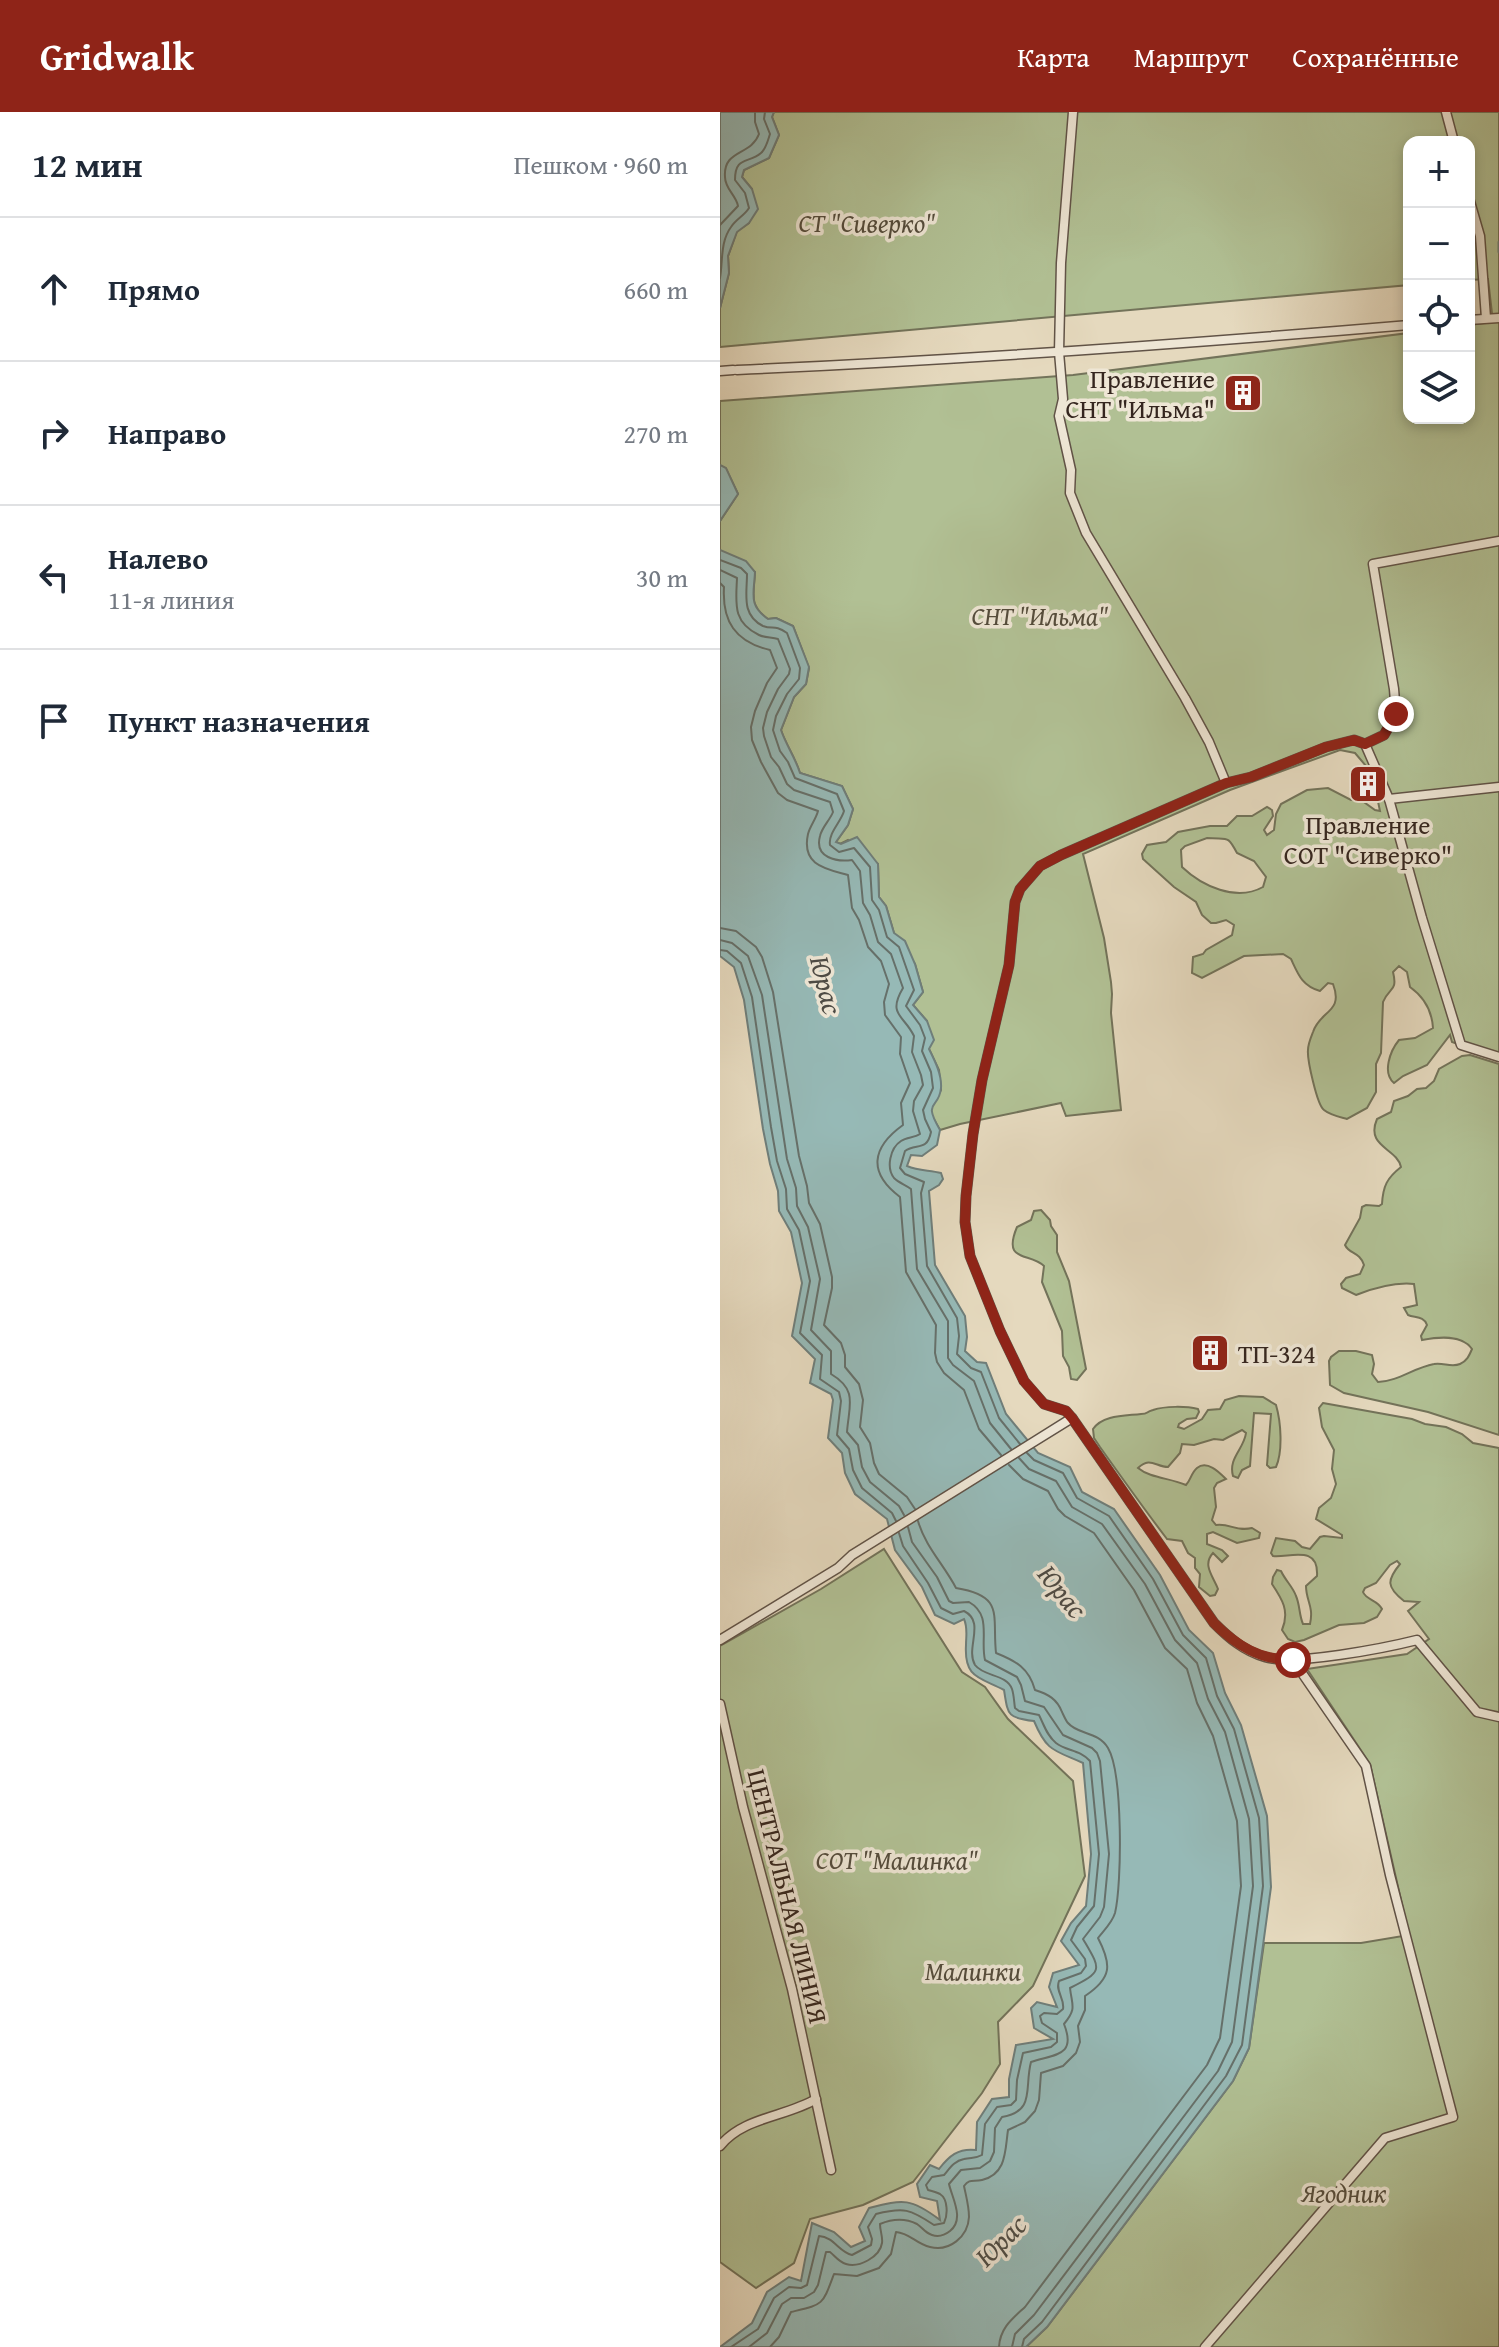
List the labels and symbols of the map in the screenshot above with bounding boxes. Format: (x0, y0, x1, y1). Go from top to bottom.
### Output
park label: СТ "Сиверко" (799, 203, 936, 242)
place label: Правление СНТ "Ильма" (1065, 359, 1215, 428)
building icon: Правление СНТ "Ильма" (1222, 372, 1264, 414)
park label: СНТ "Ильма" (971, 596, 1109, 635)
route end (1378, 696, 1414, 732)
building icon: Правление СОТ "Сиверко" (1347, 763, 1389, 805)
place label: Правление СОТ "Сиверко" (1284, 805, 1452, 874)
water label: Юрас (800, 951, 854, 1019)
building icon: ТП-324 (1189, 1332, 1231, 1374)
place label: ТП-324 (1238, 1334, 1316, 1373)
water label: Юрас (1028, 1555, 1098, 1627)
route start (1275, 1642, 1311, 1678)
street label: ЦЕНТРАЛЬНАЯ ЛИНИЯ (738, 1765, 838, 2027)
park label: СОТ "Малинка" (816, 1840, 978, 1879)
park label: Малинки (925, 1951, 1021, 1990)
park label: Ягодник (1300, 2173, 1387, 2212)
water label: Юрас (965, 2204, 1036, 2275)

